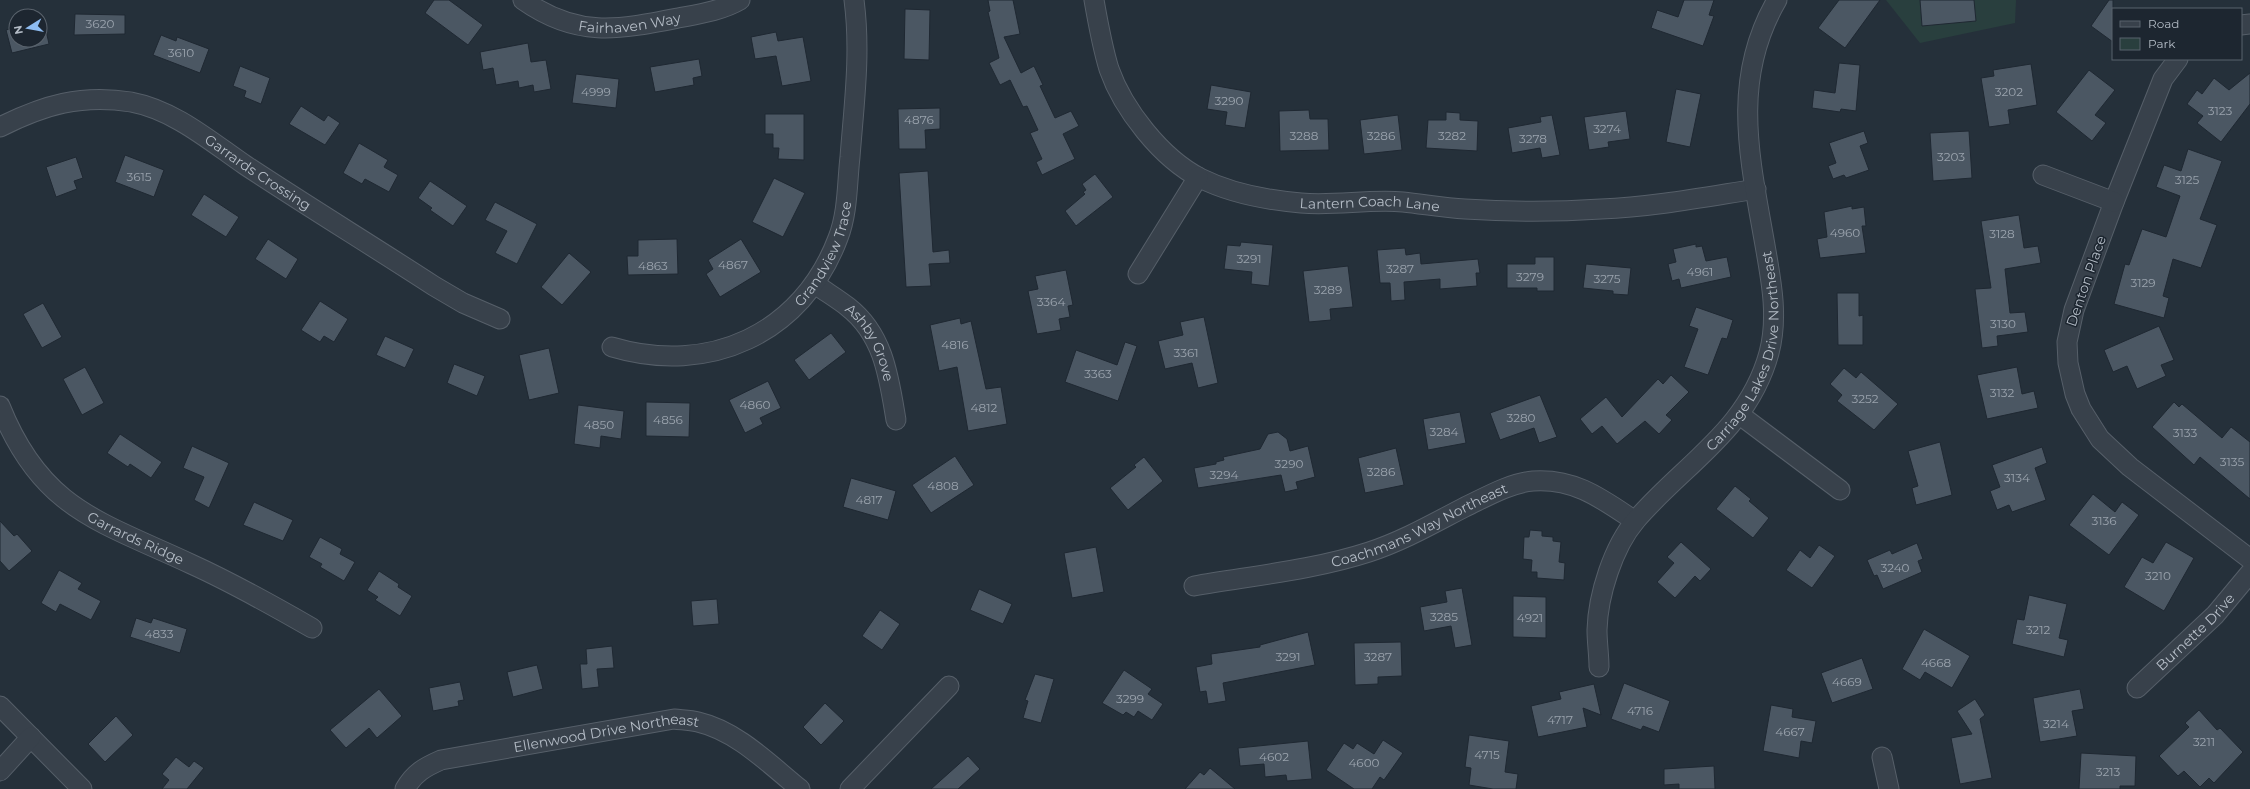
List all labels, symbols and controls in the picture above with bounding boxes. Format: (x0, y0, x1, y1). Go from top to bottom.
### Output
north arrow (8, 8, 48, 48)
legend (2112, 8, 2242, 60)
street label: Fairhaven Way (577, 9, 683, 37)
house number: 3620 (86, 16, 114, 31)
text: Road (2148, 16, 2179, 31)
text: N (10, 24, 26, 36)
text: Park (2148, 36, 2176, 51)
house number: 3610 (168, 45, 194, 60)
house number: 4999 (581, 84, 611, 99)
house number: 3202 (1995, 84, 2023, 99)
house number: 3290 (1215, 93, 1243, 108)
house number: 3123 (2208, 103, 2233, 118)
house number: 4876 (904, 112, 934, 127)
house number: 3274 (1593, 121, 1621, 136)
house number: 3288 (1290, 128, 1319, 143)
house number: 3286 (1367, 128, 1395, 143)
house number: 3282 (1438, 128, 1466, 143)
street label: Garrards Crossing (201, 130, 314, 214)
house number: 3278 (1519, 131, 1547, 146)
house number: 3203 (1937, 149, 1965, 164)
house number: 3615 (126, 169, 152, 184)
house number: 3125 (2175, 172, 2200, 187)
street label: Lantern Coach Lane (1299, 192, 1441, 216)
street label: Grandview Trace (790, 200, 855, 310)
house number: 4960 (1830, 225, 1860, 240)
house number: 3128 (1989, 226, 2015, 241)
street label: Denton Place (2062, 233, 2110, 329)
street label: Carriage Lakes Drive Northeast (1702, 249, 1783, 455)
house number: 3291 (1236, 251, 1262, 266)
house number: 4867 (718, 257, 748, 272)
house number: 4863 (638, 258, 668, 273)
house number: 3287 (1386, 261, 1414, 276)
house number: 4961 (1687, 264, 1713, 279)
house number: 3279 (1516, 269, 1544, 284)
house number: 3275 (1593, 271, 1621, 286)
house number: 3129 (2130, 275, 2156, 290)
house number: 3289 (1314, 282, 1342, 297)
house number: 3364 (1037, 294, 1065, 309)
street label: Ashby Grove (842, 299, 898, 383)
house number: 3130 (1990, 316, 2016, 331)
house number: 4816 (941, 337, 969, 352)
house number: 3361 (1173, 345, 1199, 360)
house number: 3363 (1084, 366, 1112, 381)
house number: 3132 (1990, 385, 2014, 400)
house number: 3252 (1851, 391, 1879, 406)
house number: 4860 (740, 397, 771, 412)
house number: 4812 (971, 400, 998, 415)
house number: 3280 (1506, 410, 1536, 425)
house number: 4856 (653, 412, 683, 427)
house number: 4850 (584, 417, 614, 432)
house number: 3284 (1429, 424, 1459, 439)
house number: 3133 (2173, 425, 2198, 440)
house number: 3135 (2220, 454, 2244, 469)
house number: 3290 (1275, 456, 1303, 471)
house number: 3286 (1367, 464, 1395, 479)
house number: 3294 (1210, 467, 1238, 482)
house number: 3134 (2004, 470, 2030, 485)
house number: 4808 (927, 478, 959, 493)
street label: Coachmans Way Northeast (1329, 479, 1510, 571)
house number: 4817 (855, 492, 883, 507)
street label: Garrards Ridge (84, 507, 187, 569)
house number: 3136 (2091, 513, 2117, 528)
house number: 3240 (1880, 560, 1910, 575)
house number: 3210 (2145, 568, 2171, 583)
street label: Burnette Drive (2152, 589, 2238, 674)
house number: 3285 (1430, 609, 1458, 624)
house number: 4921 (1517, 610, 1543, 625)
house number: 3212 (2026, 622, 2051, 637)
house number: 4833 (144, 626, 174, 641)
house number: 3291 (1275, 649, 1301, 664)
house number: 3287 (1364, 649, 1392, 664)
house number: 4668 (1921, 655, 1951, 670)
house number: 4669 (1832, 674, 1862, 689)
house number: 3299 (1116, 691, 1144, 706)
house number: 4716 (1627, 703, 1653, 718)
street label: Ellenwood Drive Northeast (512, 710, 701, 756)
house number: 4717 (1547, 712, 1573, 727)
house number: 3214 (2043, 716, 2069, 731)
house number: 4667 (1775, 724, 1805, 739)
house number: 3211 (2193, 734, 2215, 749)
house number: 4715 (1474, 747, 1500, 762)
house number: 4602 (1259, 749, 1289, 764)
house number: 4600 (1348, 755, 1380, 770)
house number: 3213 (2096, 764, 2121, 779)

